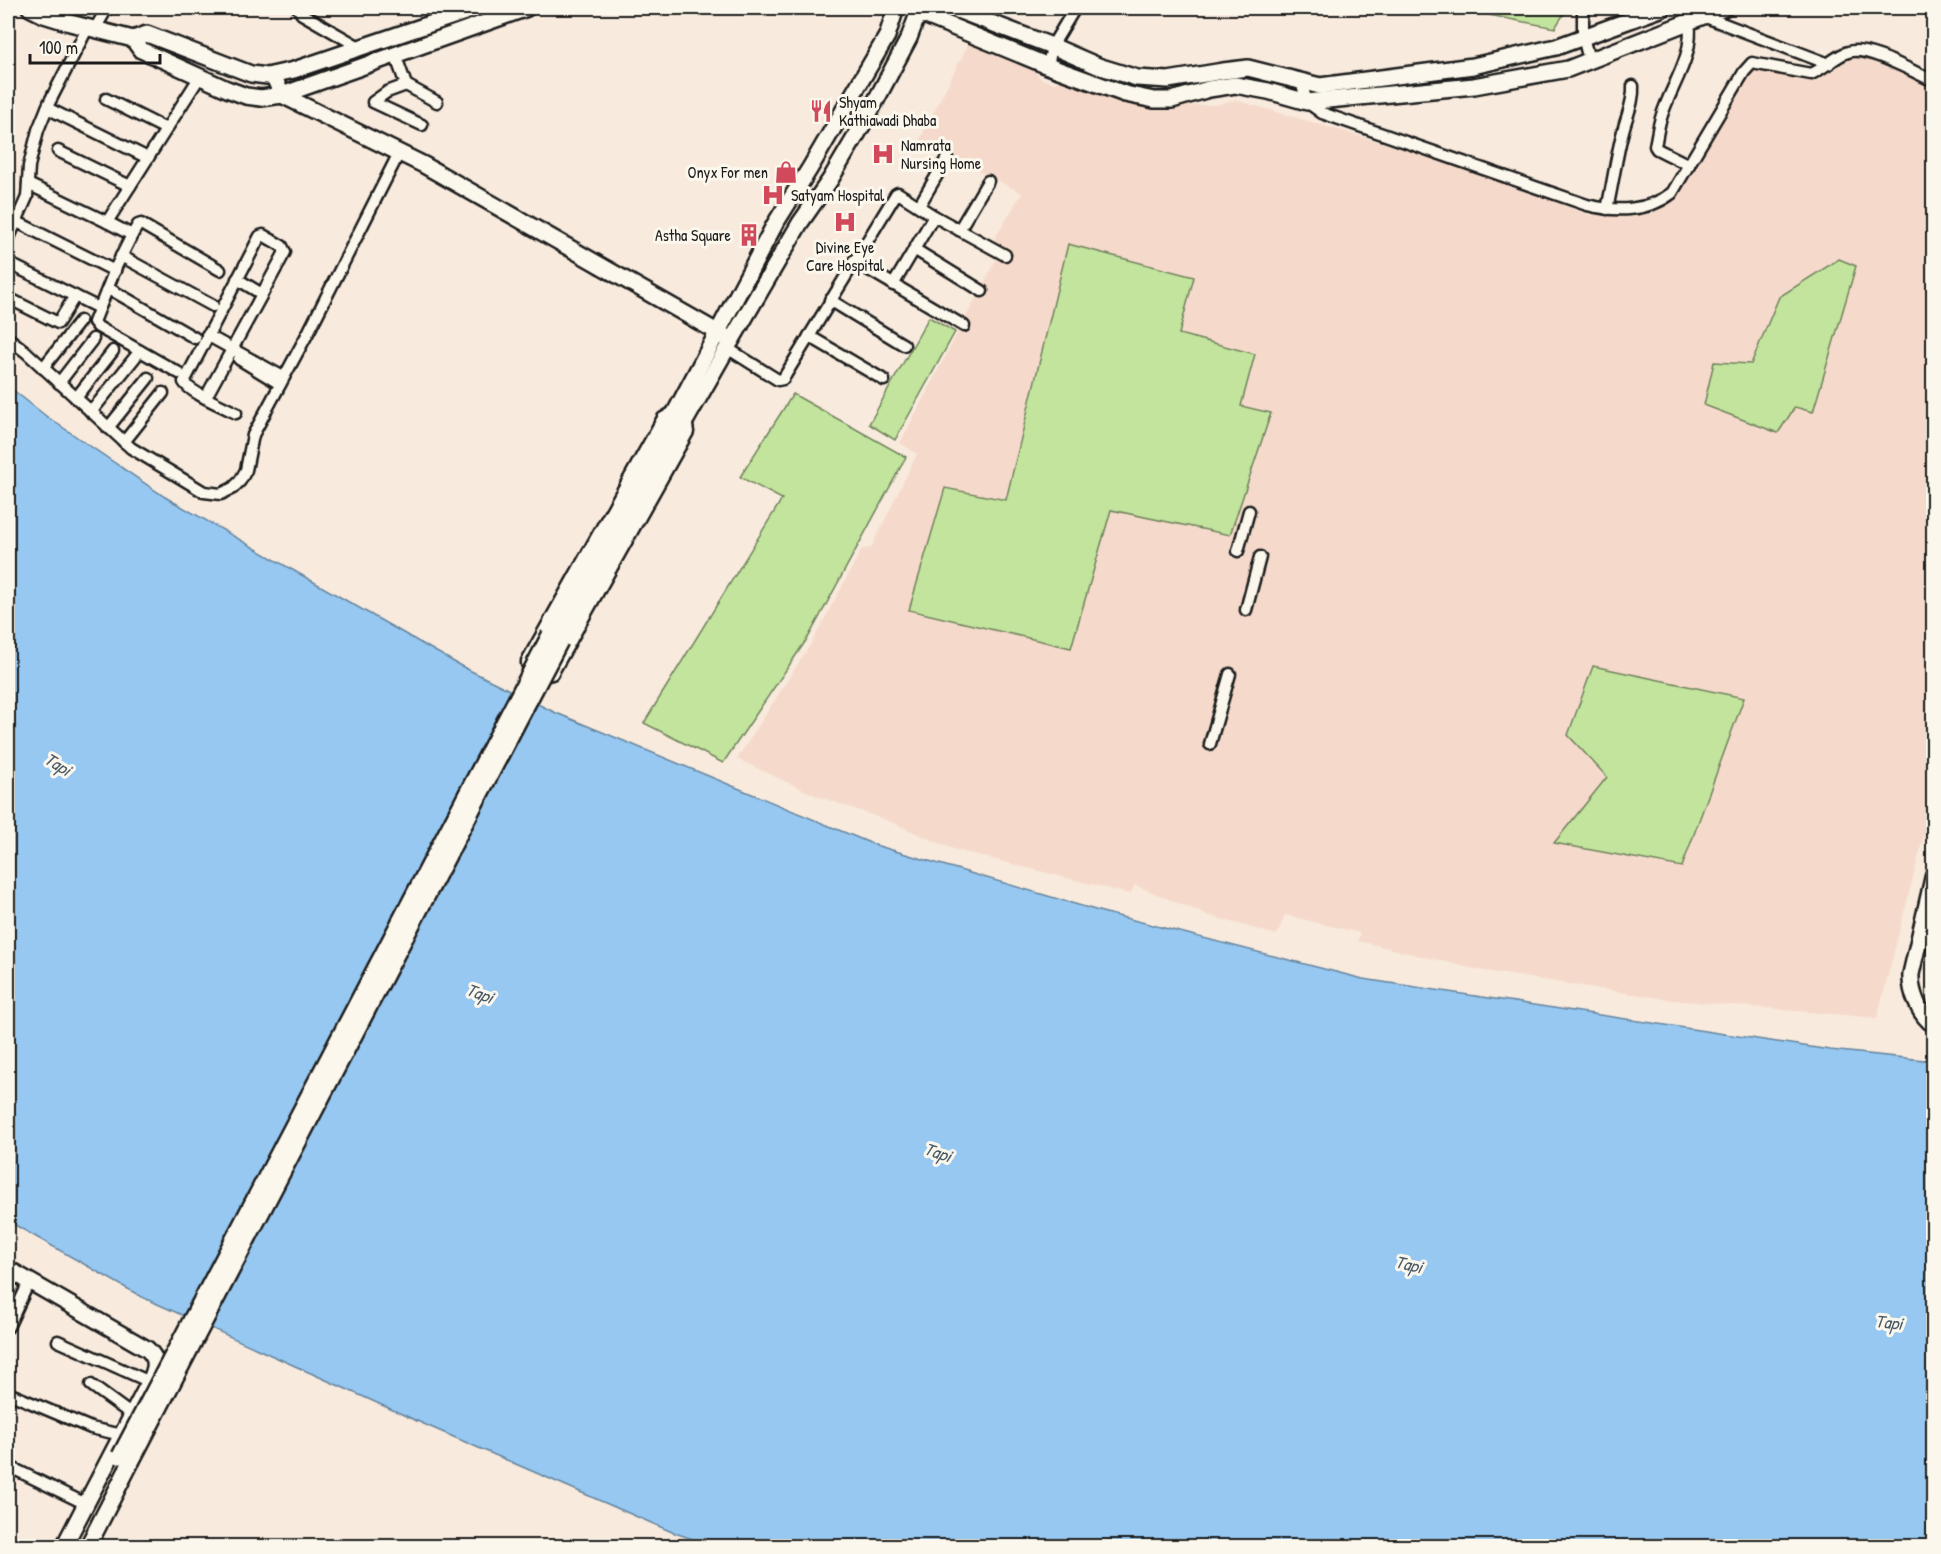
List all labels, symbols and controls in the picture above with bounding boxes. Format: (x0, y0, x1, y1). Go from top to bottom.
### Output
scale bar (30, 27, 160, 65)
text: 100 m (39, 35, 78, 60)
place label: Shyam Kathiawadi Dhaba (839, 91, 936, 131)
restaurant icon: Shyam Kathiawadi Dhaba (808, 98, 834, 124)
place label: Namrata Nursing Home (901, 134, 982, 174)
hospital icon: Namrata Nursing Home (870, 141, 896, 167)
shop icon: Onyx For men (773, 159, 799, 185)
place label: Onyx For men (687, 161, 768, 183)
hospital icon: Satyam Hospital (760, 182, 786, 208)
place label: Satyam Hospital (791, 184, 885, 206)
hospital icon: Divine Eye Care Hospital (832, 209, 858, 235)
building icon: Astha Square (736, 222, 762, 248)
place label: Astha Square (655, 224, 732, 246)
place label: Divine Eye Care Hospital (806, 236, 885, 276)
water label: Tapi (40, 746, 78, 783)
water label: Tapi (463, 976, 499, 1010)
water label: Tapi (921, 1136, 957, 1169)
water label: Tapi (1393, 1249, 1427, 1280)
water label: Tapi (1874, 1308, 1906, 1336)

